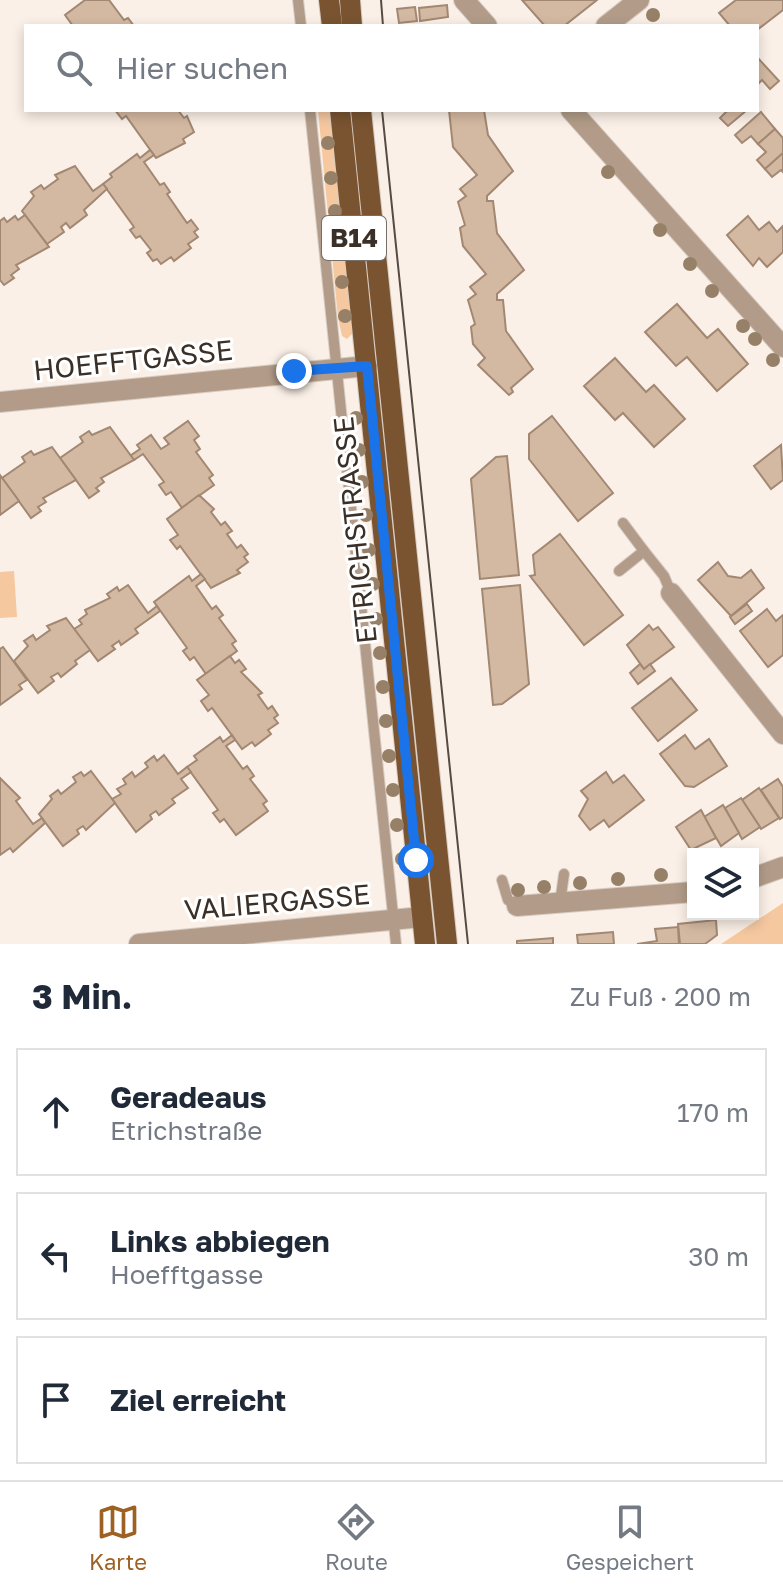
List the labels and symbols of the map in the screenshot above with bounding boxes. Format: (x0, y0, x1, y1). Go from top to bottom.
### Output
road number: B14 (322, 216, 386, 260)
street label: HOEFFTGASSE (32, 333, 234, 386)
route end (276, 353, 312, 389)
street label: ETRICHSTRASSE (326, 415, 383, 645)
route start (398, 842, 434, 878)
street label: VALIERGASSE (183, 877, 371, 926)

